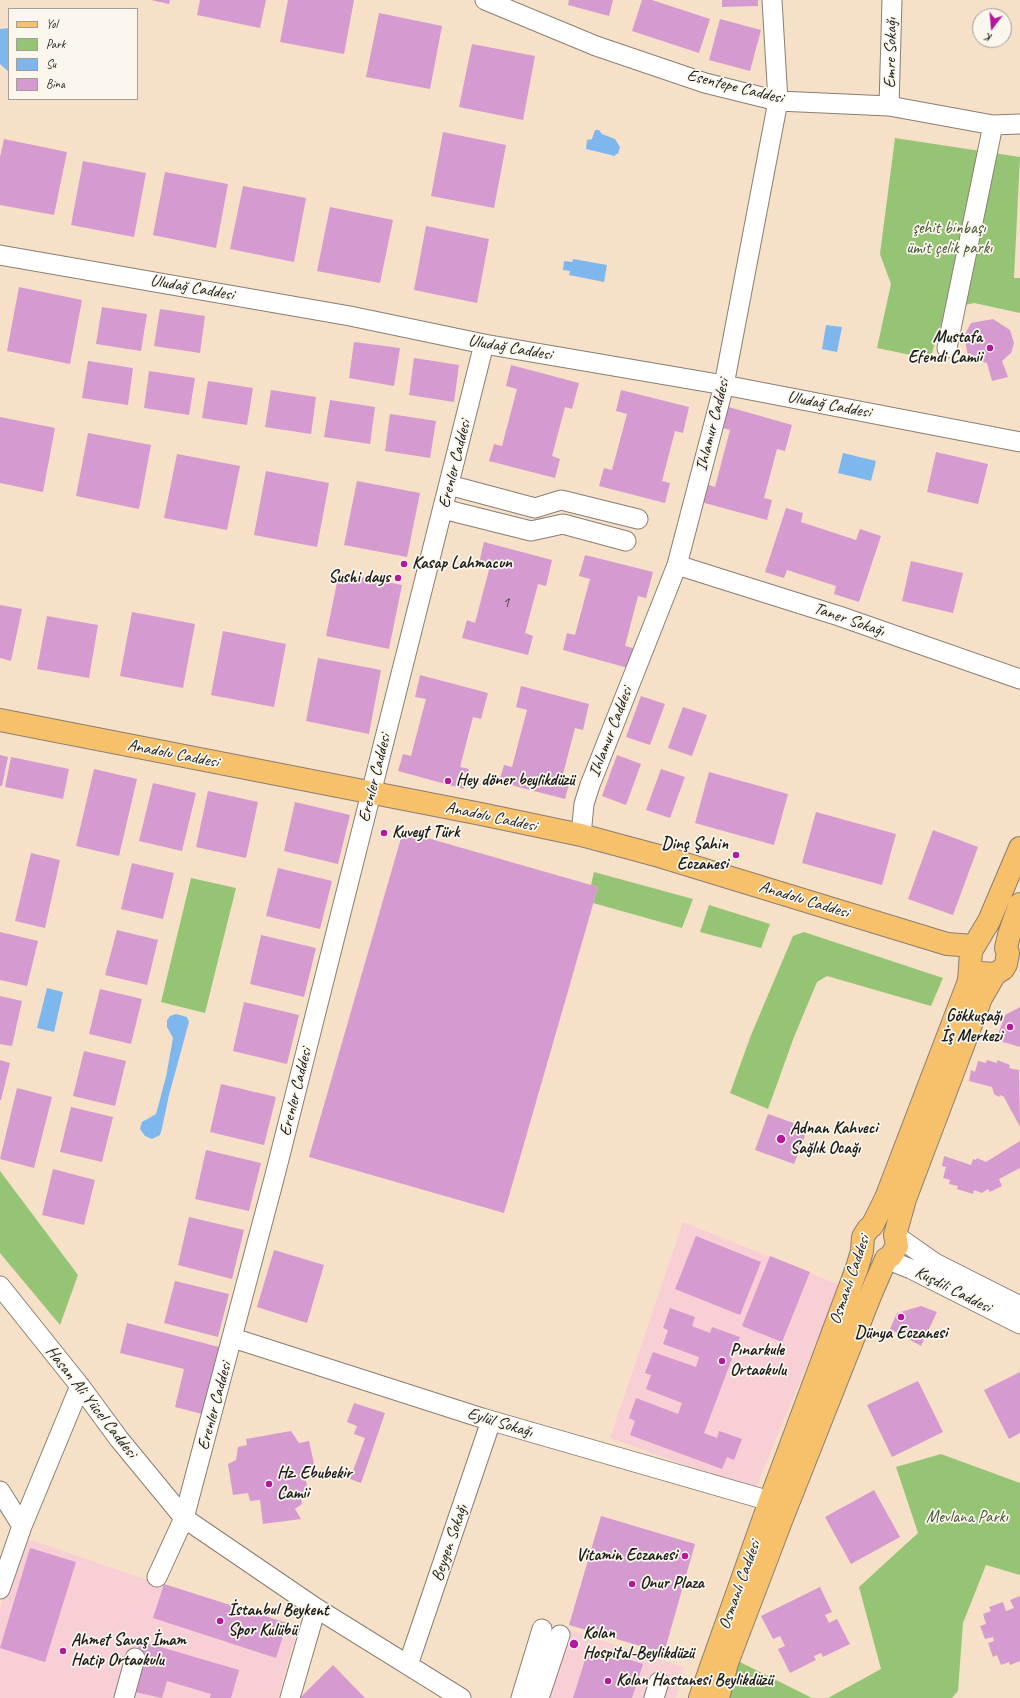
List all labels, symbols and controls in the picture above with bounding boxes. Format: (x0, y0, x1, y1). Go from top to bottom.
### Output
legend (8, 8, 138, 100)
north arrow (972, 8, 1012, 48)
text: Yol (46, 16, 58, 32)
street label: Emre Sokağı (880, 18, 902, 88)
text: K (984, 31, 994, 46)
text: Park (46, 36, 65, 52)
text: Su (46, 56, 56, 72)
street label: Esentepe Caddesi (685, 65, 785, 109)
text: Bina (46, 76, 65, 92)
park label: şehit binbaşı ümit çelik parkı (906, 219, 992, 259)
street label: Uludağ Caddesi (148, 271, 236, 305)
place label: Mustafa Efendi Camii (908, 328, 982, 368)
street label: Uludağ Caddesi (466, 331, 554, 365)
marker: Mustafa Efendi Camii (985, 343, 995, 353)
street label: Ihlamur Caddesi (692, 377, 734, 473)
street label: Uludağ Caddesi (785, 387, 873, 423)
street label: Erenler Caddesi (434, 418, 476, 510)
place label: Kasap Lahmacun (412, 554, 512, 574)
marker: Kasap Lahmacun (399, 559, 409, 569)
place label: Sushi days (328, 568, 390, 588)
marker: Sushi days (393, 573, 403, 583)
house number: 1 (503, 594, 509, 612)
street label: Taner Sokağı (811, 598, 887, 642)
street label: Ihlamur Caddesi (584, 684, 638, 780)
street label: Erenler Caddesi (354, 732, 396, 824)
street label: Anadolu Caddesi (126, 735, 220, 773)
place label: Hey döner beylikdüzü (456, 771, 574, 791)
marker: Hey döner beylikdüzü (443, 776, 453, 786)
street label: Anadolu Caddesi (444, 797, 538, 837)
place label: Kuveyt Türk (392, 823, 459, 843)
marker: Kuveyt Türk (379, 828, 389, 838)
place label: Dinç Şahin Eczanesi (661, 835, 728, 875)
marker: Dinç Şahin Eczanesi (731, 850, 741, 860)
street label: Anadolu Caddesi (757, 877, 851, 923)
place label: Gökkuşağı İş Merkezi (940, 1007, 1002, 1047)
marker: Gökkuşağı İş Merkezi (1005, 1022, 1015, 1032)
street label: Erenler Caddesi (275, 1046, 317, 1138)
place label: Adnan Kahveci Sağlık Ocağı (790, 1119, 878, 1159)
marker: Adnan Kahveci Sağlık Ocağı (775, 1133, 787, 1145)
street label: Osmanlı Caddesi (825, 1233, 875, 1327)
street label: Kuşdili Caddesi (911, 1262, 995, 1318)
marker: Dünya Eczanesi (896, 1312, 906, 1322)
place label: Dünya Eczanesi (855, 1324, 947, 1344)
place label: Pınarkule Ortaokulu (730, 1341, 786, 1381)
street label: Hasan Ali Yücel Caddesi (41, 1342, 141, 1462)
marker: Pınarkule Ortaokulu (717, 1356, 727, 1366)
street label: Erenler Caddesi (193, 1360, 237, 1452)
street label: Eylül Sokağı (465, 1403, 535, 1443)
place label: Hz. Ebubekir Camii (277, 1464, 352, 1504)
marker: Hz. Ebubekir Camii (264, 1479, 274, 1489)
street label: Beygen Sokağı (427, 1502, 473, 1584)
park label: Mevlana Parkı (926, 1508, 1008, 1528)
street label: Osmanlı Caddesi (714, 1538, 766, 1632)
place label: Vitamin Eczanesi (576, 1546, 677, 1566)
marker: Vitamin Eczanesi (680, 1551, 690, 1561)
place label: Onur Plaza (640, 1574, 704, 1594)
marker: Onur Plaza (627, 1579, 637, 1589)
place label: İstanbul Beykent Spor Kulübü (228, 1601, 329, 1641)
marker: İstanbul Beykent Spor Kulübü (215, 1616, 225, 1626)
place label: Kolan Hospital-Beylikdüzü (583, 1624, 694, 1664)
place label: Ahmet Savaş İmam Hatip Ortaokulu (71, 1631, 186, 1671)
marker: Kolan Hospital-Beylikdüzü (568, 1638, 580, 1650)
marker: Ahmet Savaş İmam Hatip Ortaokulu (58, 1646, 68, 1656)
place label: Kolan Hastanesi Beylikdüzü (616, 1671, 772, 1691)
marker: Kolan Hastanesi Beylikdüzü (603, 1676, 613, 1686)

